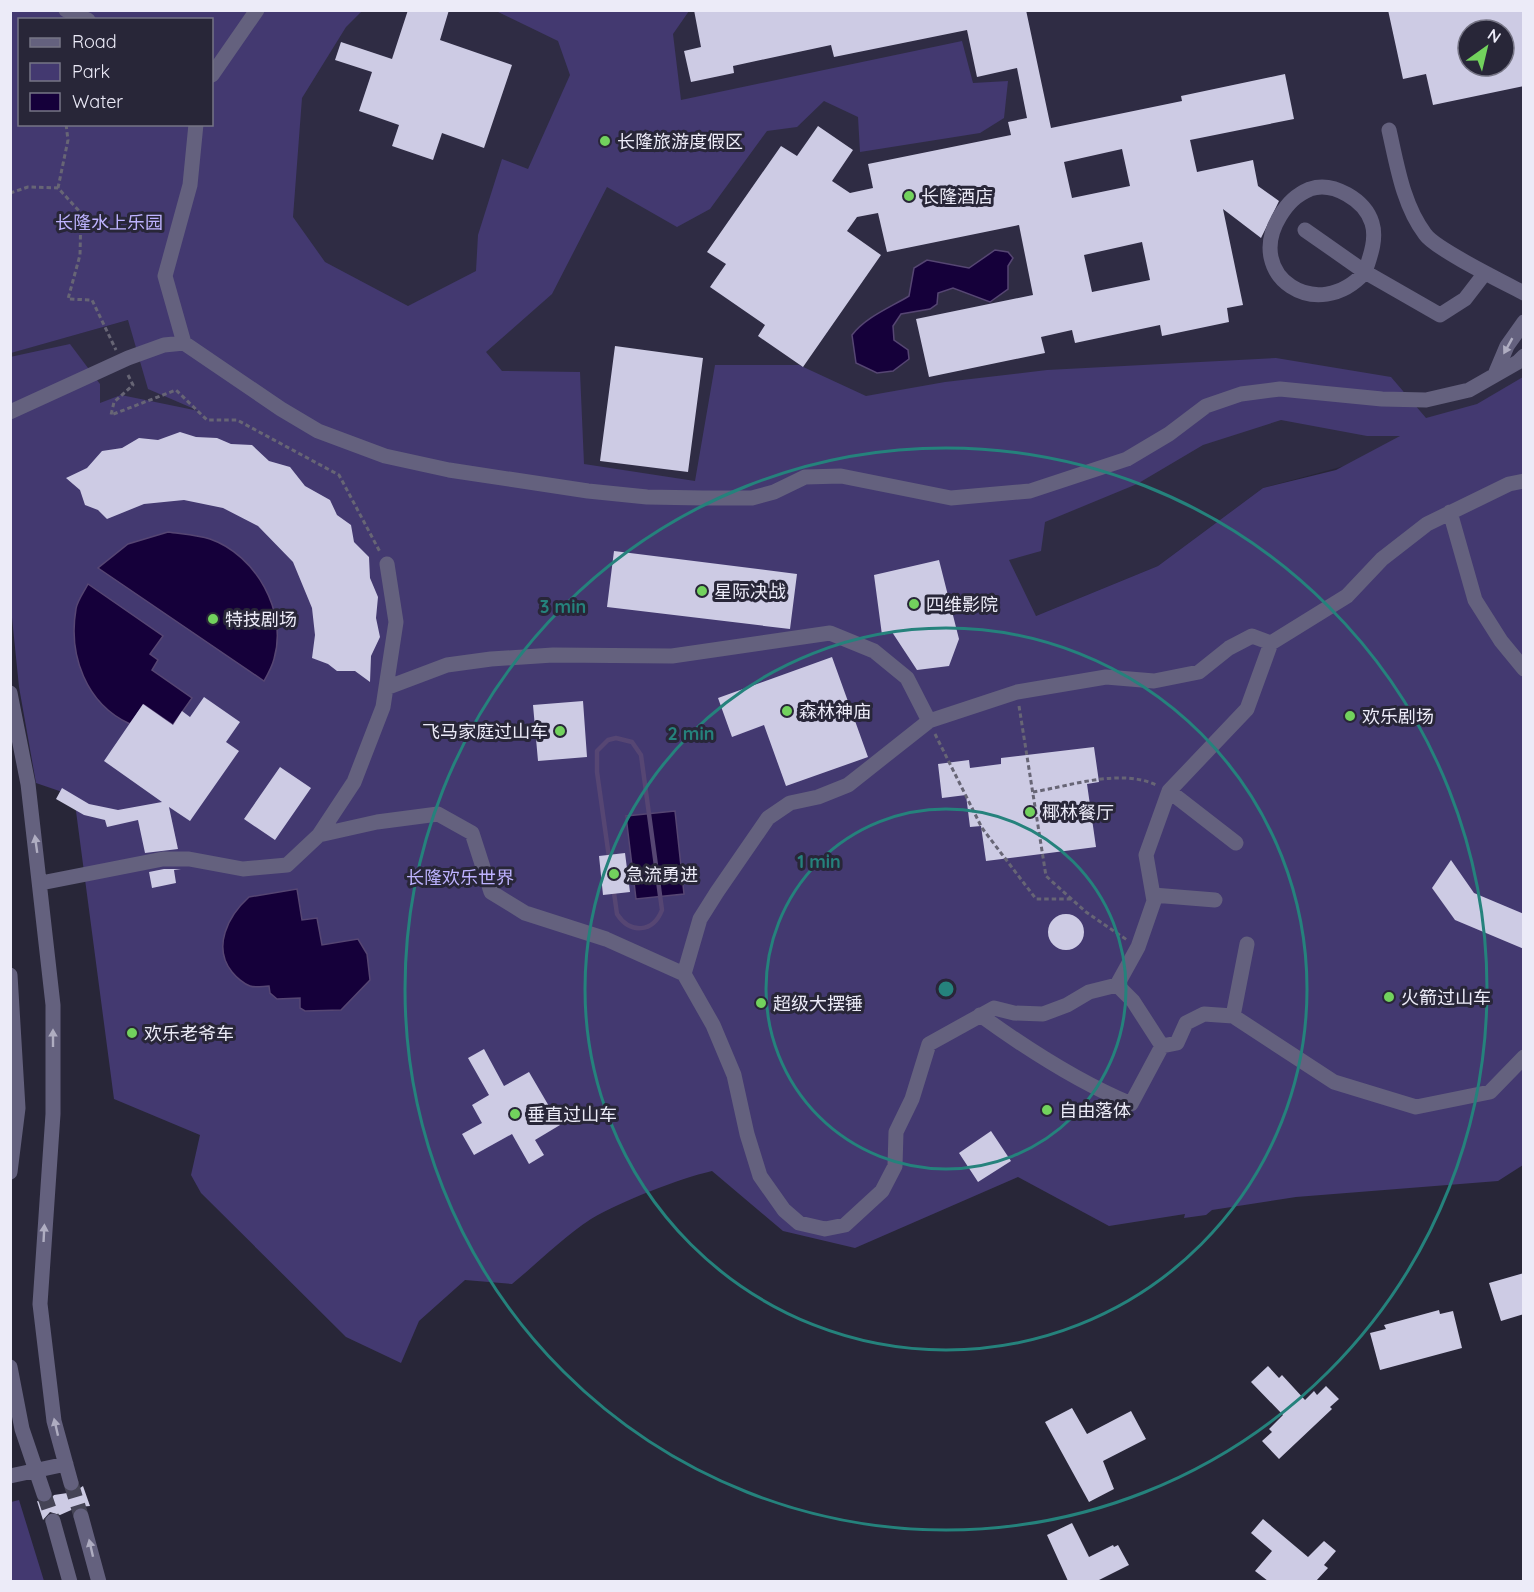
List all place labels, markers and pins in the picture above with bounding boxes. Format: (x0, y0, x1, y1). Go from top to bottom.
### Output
place label: 长隆旅游度假区 (617, 130, 743, 153)
marker: 长隆旅游度假区 (598, 134, 612, 148)
place label: 长隆酒店 (921, 185, 993, 208)
marker: 长隆酒店 (902, 189, 916, 203)
place label: 星际决战 (714, 580, 786, 603)
marker: 星际决战 (695, 584, 709, 598)
place label: 四维影院 (926, 593, 998, 616)
marker: 四维影院 (907, 597, 921, 611)
place label: 特技剧场 (225, 608, 297, 631)
marker: 特技剧场 (206, 612, 220, 626)
place label: 森林神庙 (799, 700, 871, 723)
marker: 森林神庙 (780, 704, 794, 718)
place label: 欢乐剧场 (1362, 705, 1434, 728)
marker: 欢乐剧场 (1343, 709, 1357, 723)
place label: 飞马家庭过山车 (422, 720, 548, 743)
marker: 飞马家庭过山车 (553, 724, 567, 738)
place label: 椰林餐厅 (1042, 801, 1114, 824)
marker: 椰林餐厅 (1023, 805, 1037, 819)
place label: 急流勇进 (626, 863, 698, 886)
marker: 急流勇进 (607, 867, 621, 881)
centre of rings (936, 979, 956, 999)
place label: 火箭过山车 (1401, 986, 1491, 1009)
marker: 火箭过山车 (1382, 990, 1396, 1004)
place label: 超级大摆锤 (773, 992, 863, 1015)
marker: 超级大摆锤 (754, 996, 768, 1010)
place label: 欢乐老爷车 (144, 1022, 234, 1045)
marker: 欢乐老爷车 (125, 1026, 139, 1040)
place label: 自由落体 (1059, 1099, 1131, 1122)
place label: 垂直过山车 (527, 1103, 617, 1126)
marker: 自由落体 (1040, 1103, 1054, 1117)
marker: 垂直过山车 (508, 1107, 522, 1121)

